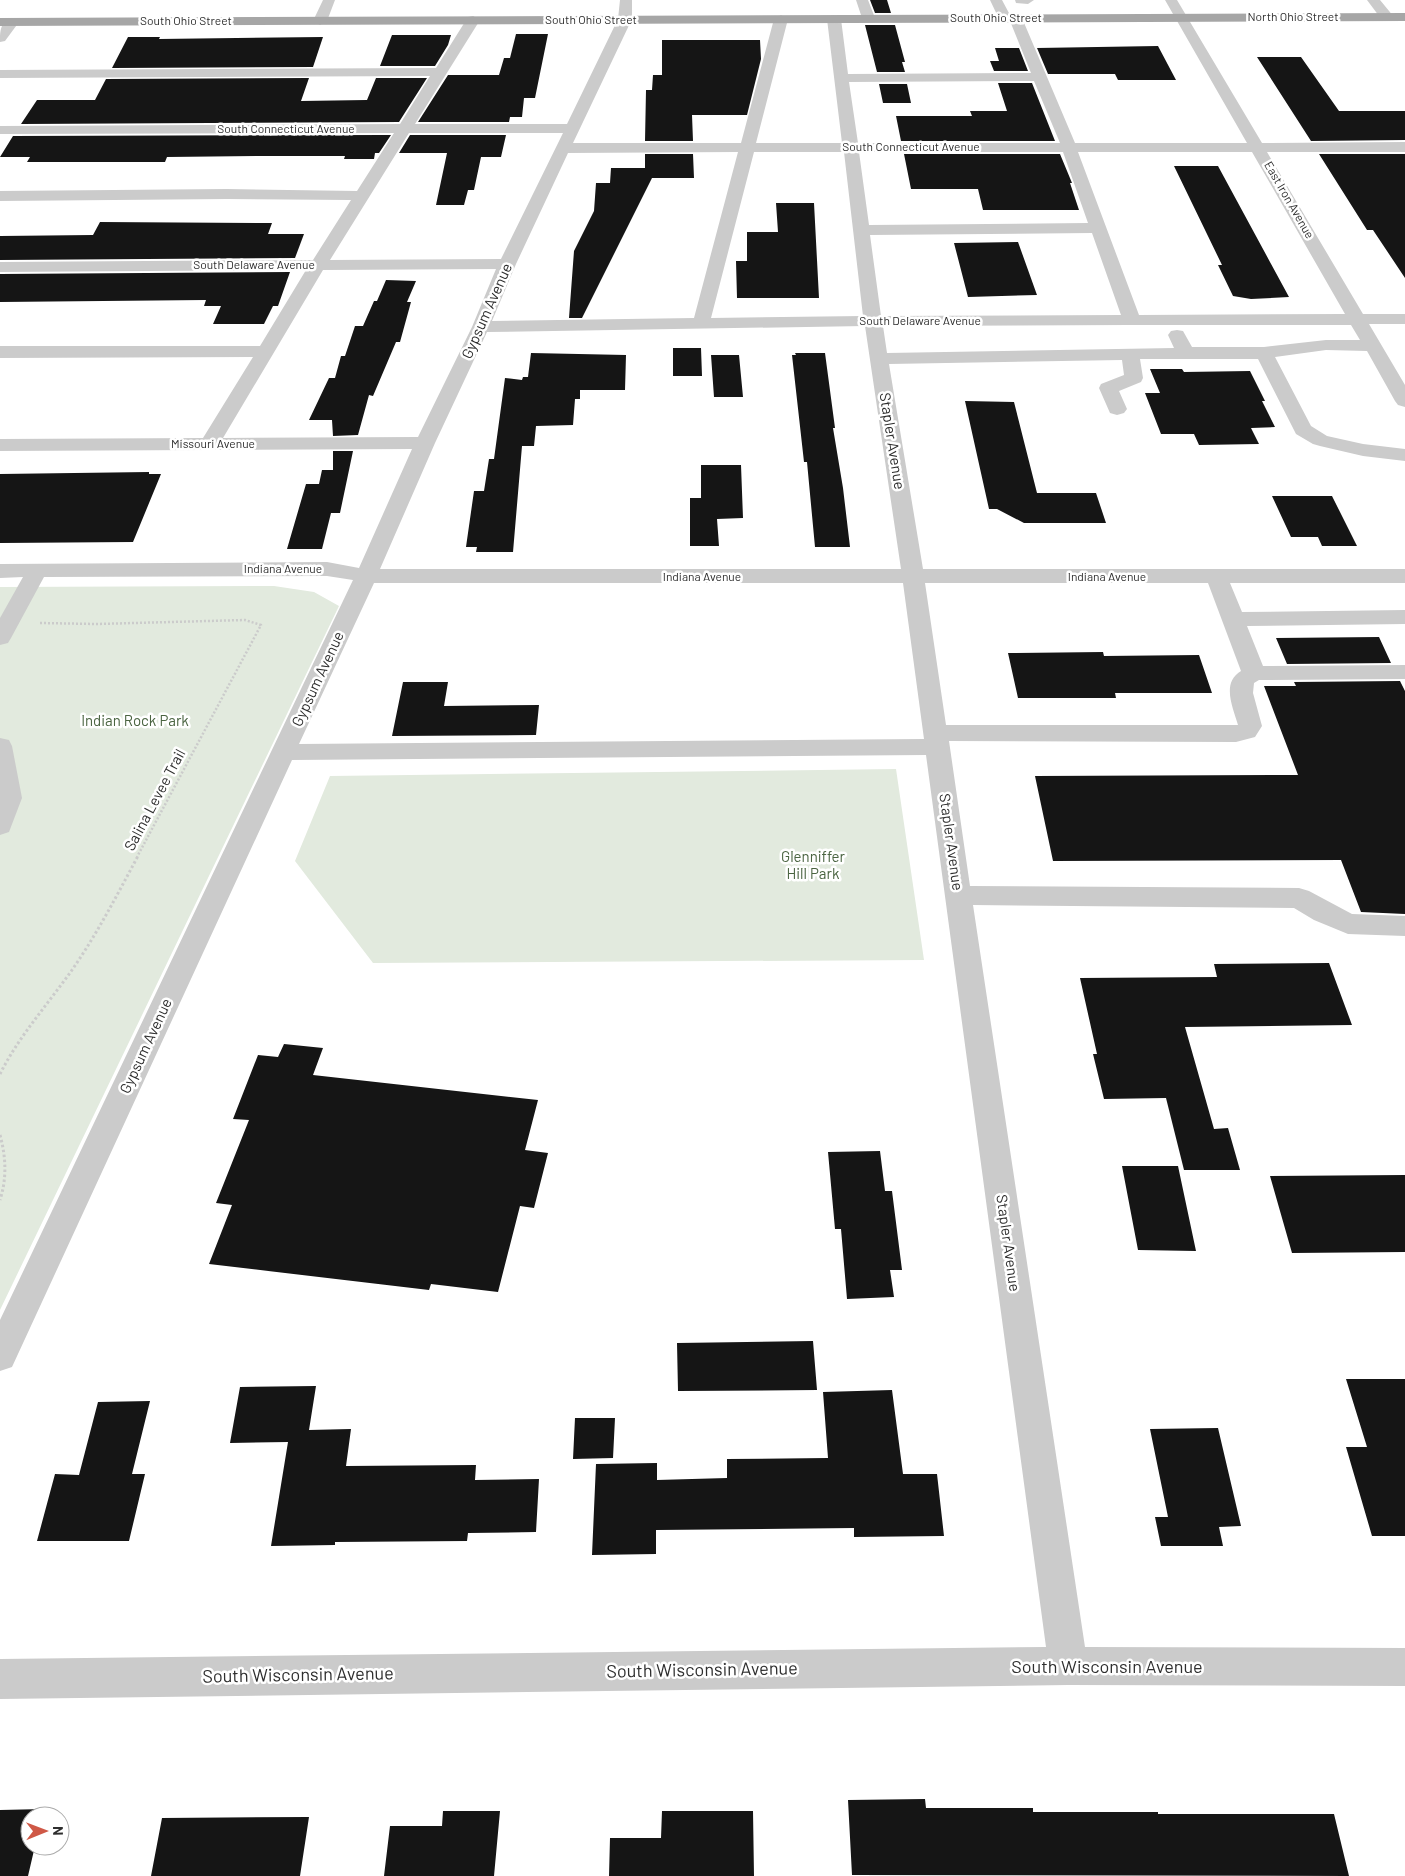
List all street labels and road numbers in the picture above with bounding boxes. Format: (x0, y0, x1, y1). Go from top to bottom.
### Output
street label: North Ohio Street (1247, 9, 1339, 23)
street label: South Ohio Street (950, 10, 1042, 24)
street label: South Ohio Street (545, 12, 637, 26)
street label: South Ohio Street (140, 13, 232, 27)
street label: South Connecticut Avenue (217, 121, 355, 135)
street label: South Connecticut Avenue (842, 139, 980, 153)
street label: East Iron Avenue (1262, 158, 1318, 241)
street label: South Delaware Avenue (193, 257, 315, 271)
street label: Gypsum Avenue (457, 260, 515, 361)
street label: South Delaware Avenue (859, 313, 981, 327)
street label: Stapler Avenue (876, 391, 910, 491)
street label: Missouri Avenue (171, 436, 255, 450)
street label: Indiana Avenue (244, 561, 322, 575)
street label: Indiana Avenue (663, 569, 741, 583)
street label: Indiana Avenue (1068, 569, 1146, 583)
street label: Gypsum Avenue (287, 628, 347, 729)
street label: Salina Levee Trail (120, 746, 189, 854)
street label: Stapler Avenue (936, 792, 968, 892)
street label: Gypsum Avenue (115, 995, 175, 1096)
street label: Stapler Avenue (993, 1193, 1025, 1293)
street label: South Wisconsin Avenue (1011, 1655, 1203, 1677)
street label: South Wisconsin Avenue (606, 1656, 798, 1682)
street label: South Wisconsin Avenue (202, 1661, 394, 1687)

